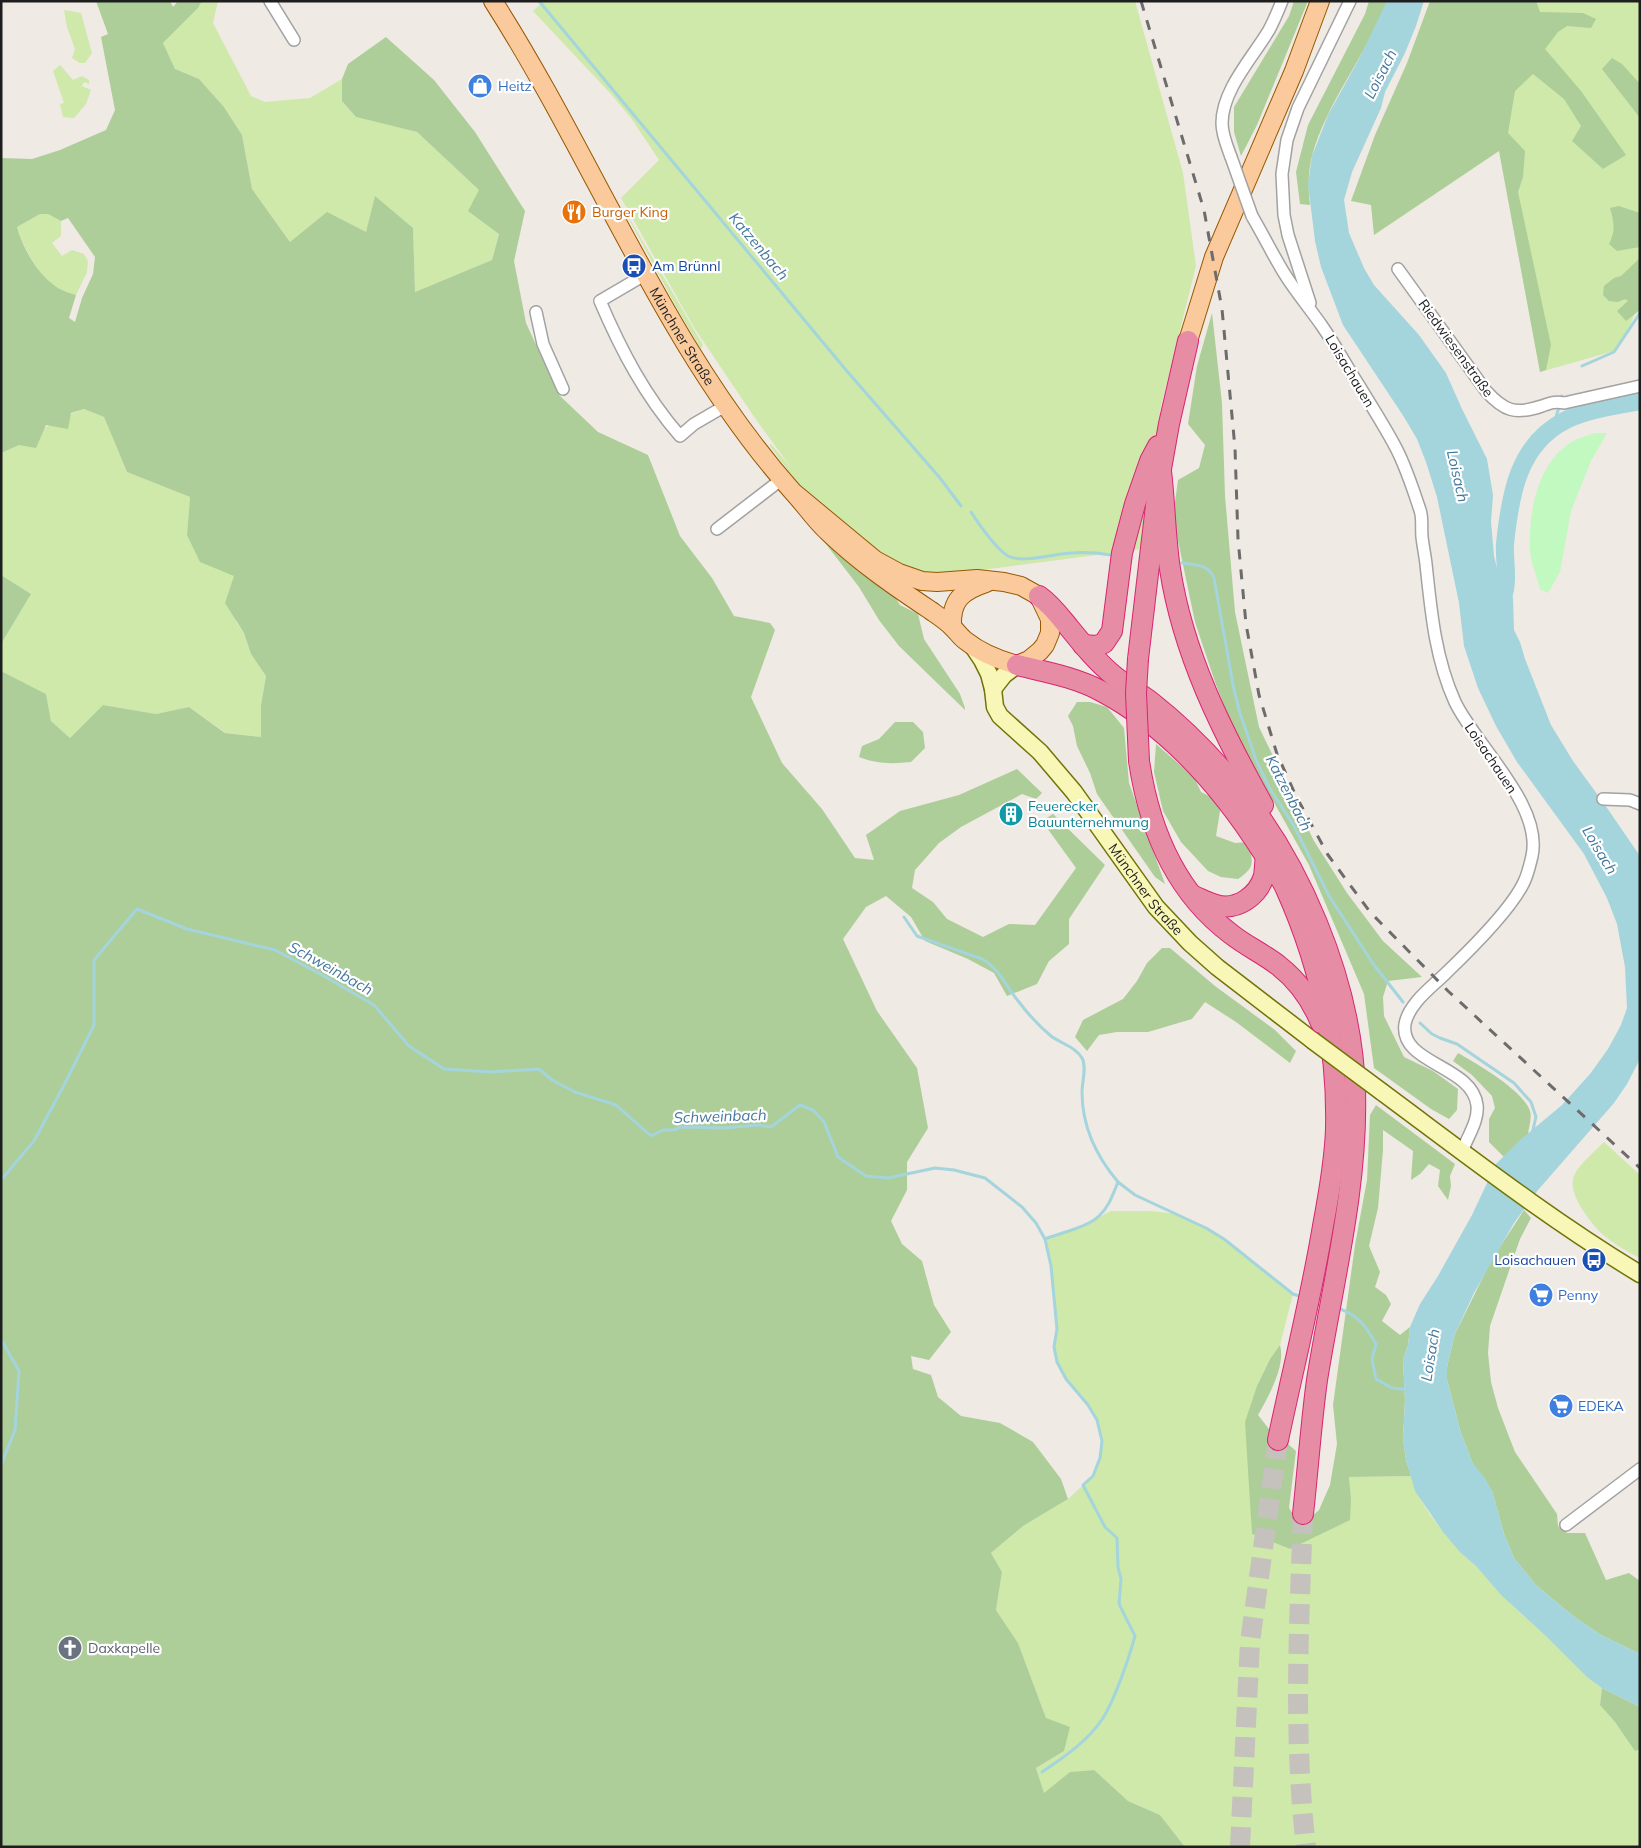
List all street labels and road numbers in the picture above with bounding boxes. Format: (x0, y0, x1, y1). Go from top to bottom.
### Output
street label: Münchner Straße (645, 284, 719, 389)
street label: Riedwiesenstraße (1414, 296, 1498, 400)
street label: Loisachauen (1321, 331, 1379, 411)
street label: Loisachauen (1461, 719, 1521, 797)
street label: Münchner Straße (1105, 840, 1187, 939)

